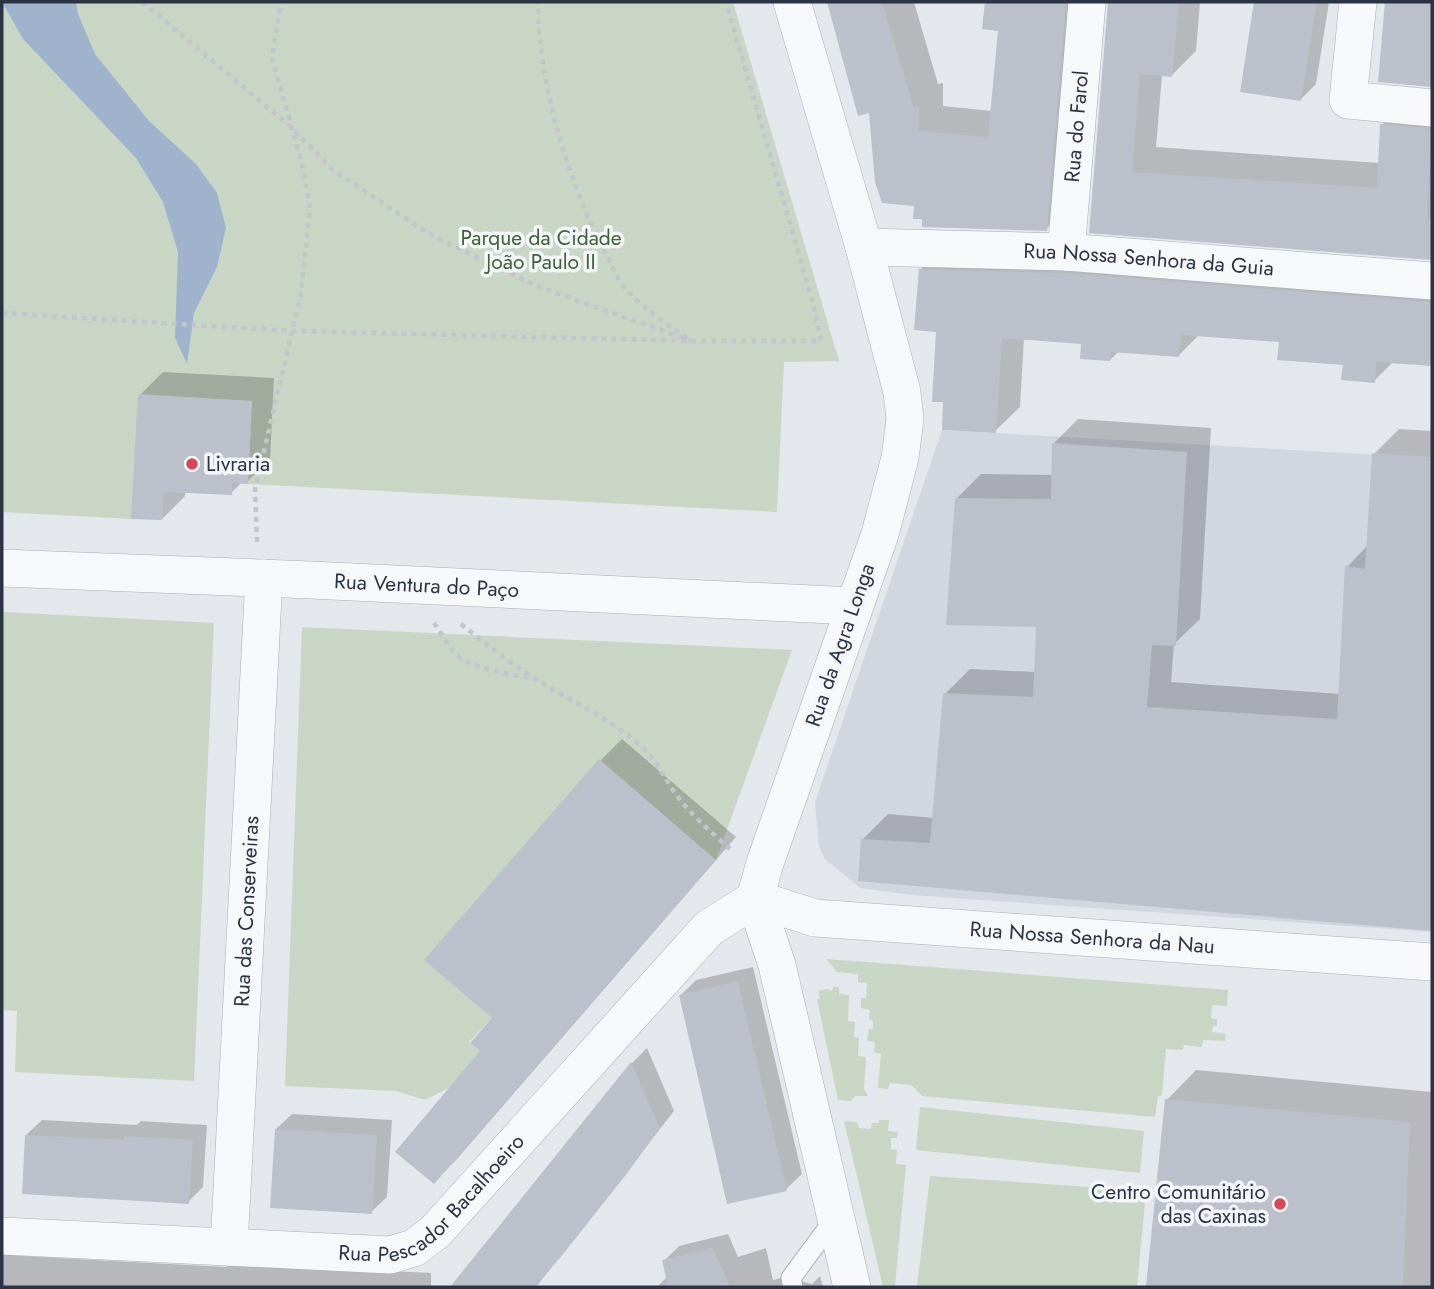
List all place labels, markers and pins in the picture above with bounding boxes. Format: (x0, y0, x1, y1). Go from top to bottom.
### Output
place label: Livraria (206, 449, 270, 479)
marker: Livraria (184, 456, 200, 472)
place label: Centro Comunitário das Caxinas (1091, 1177, 1266, 1231)
marker: Centro Comunitário das Caxinas (1272, 1196, 1288, 1212)

